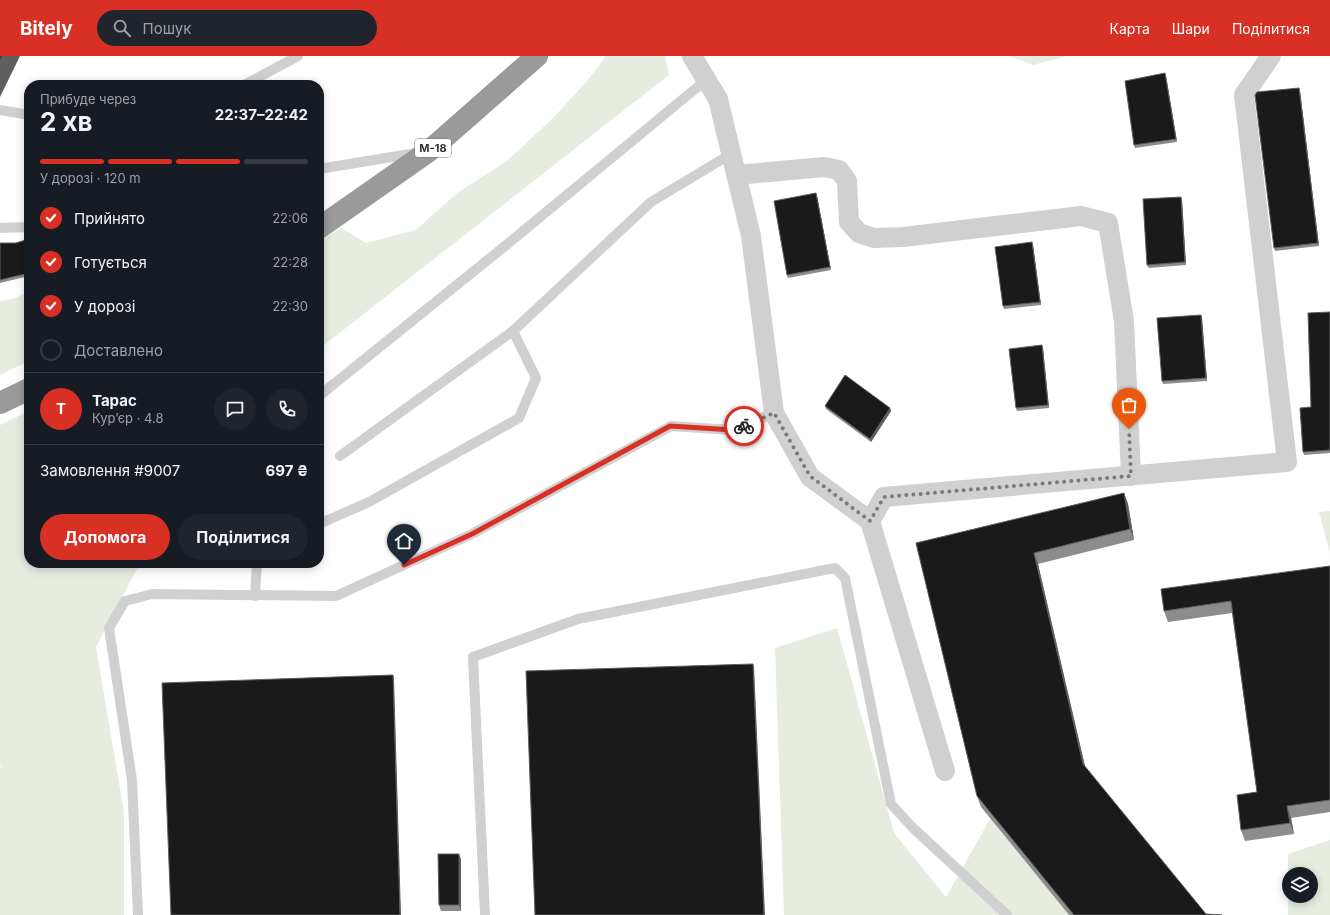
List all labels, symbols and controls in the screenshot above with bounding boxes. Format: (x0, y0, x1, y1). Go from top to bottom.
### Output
search box (97, 10, 377, 46)
text: Bitely (20, 17, 73, 40)
icon: search (111, 17, 133, 39)
text: Пошук (143, 19, 191, 38)
text: Карта (1110, 20, 1150, 37)
text: Шари (1172, 20, 1210, 37)
text: Поділитися (1232, 20, 1310, 37)
text: Прибуде через (40, 91, 136, 107)
text: 22:37–22:42 (215, 105, 308, 124)
text: 2 хв (40, 106, 93, 137)
road number: М-18 (415, 139, 451, 157)
text: У дорозі · 120 m (40, 170, 141, 186)
icon: check (40, 207, 62, 229)
text: Прийнято (74, 209, 145, 228)
text: 22:06 (272, 210, 308, 226)
icon: check (40, 251, 62, 273)
text: Готується (74, 253, 147, 272)
text: 22:28 (272, 254, 308, 270)
icon: check (40, 295, 62, 317)
text: У дорозі (74, 297, 135, 316)
text: 22:30 (272, 298, 308, 314)
text: Доставлено (74, 341, 163, 360)
button: chat (214, 388, 256, 430)
button: phone (266, 388, 308, 430)
pin (1112, 388, 1146, 429)
text: Тарас (92, 391, 137, 410)
icon: bag (1118, 394, 1140, 416)
text: Т (56, 399, 66, 418)
courier (724, 406, 764, 446)
text: Кур’єр · 4.8 (92, 410, 164, 426)
icon: bike (733, 415, 755, 437)
text: Замовлення #9007 (40, 461, 180, 480)
text: 697 ₴ (265, 461, 308, 480)
button: Допомога (40, 514, 170, 560)
button: Поділитися (178, 514, 308, 560)
pin (387, 524, 421, 565)
icon: home (393, 530, 415, 552)
map controls (1282, 867, 1318, 903)
button: layers (1282, 867, 1318, 903)

